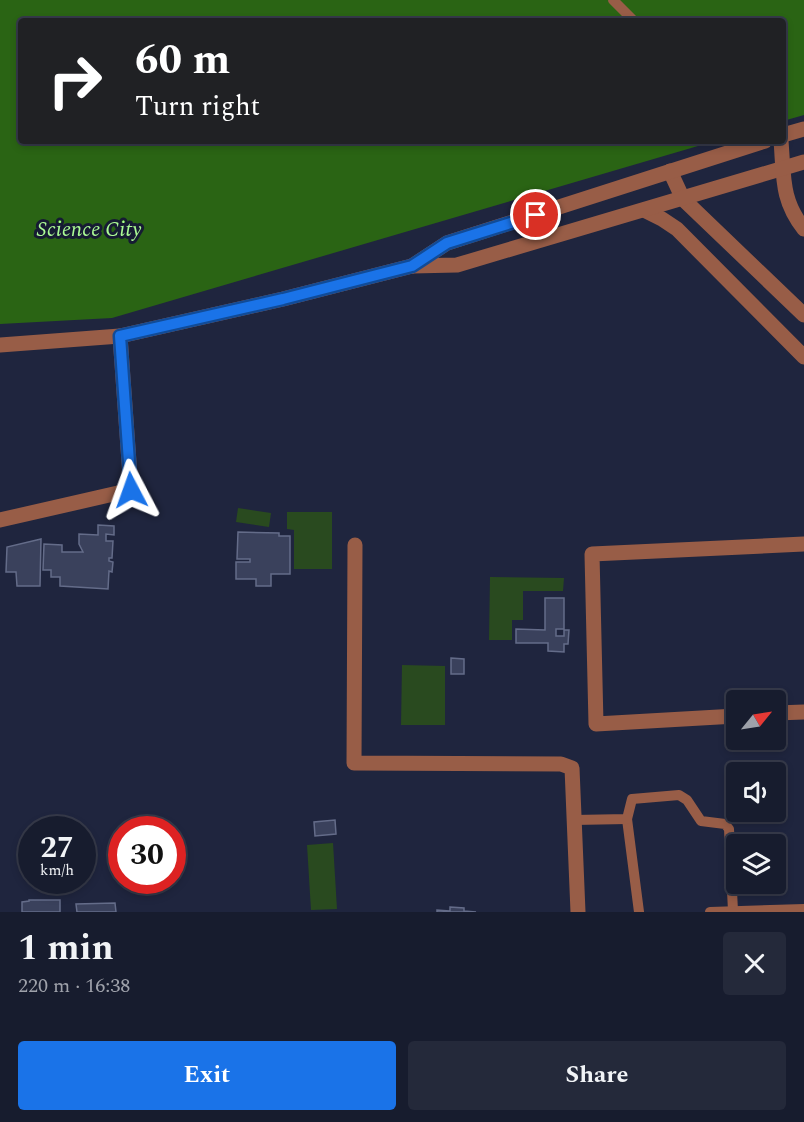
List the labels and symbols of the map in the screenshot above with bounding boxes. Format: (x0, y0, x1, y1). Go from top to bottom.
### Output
pin (510, 189, 561, 240)
park label: Science City (37, 214, 142, 246)
position arrow (99, 458, 163, 522)
north arrow (726, 690, 786, 750)
speed limit sign: 30 (108, 816, 186, 894)

